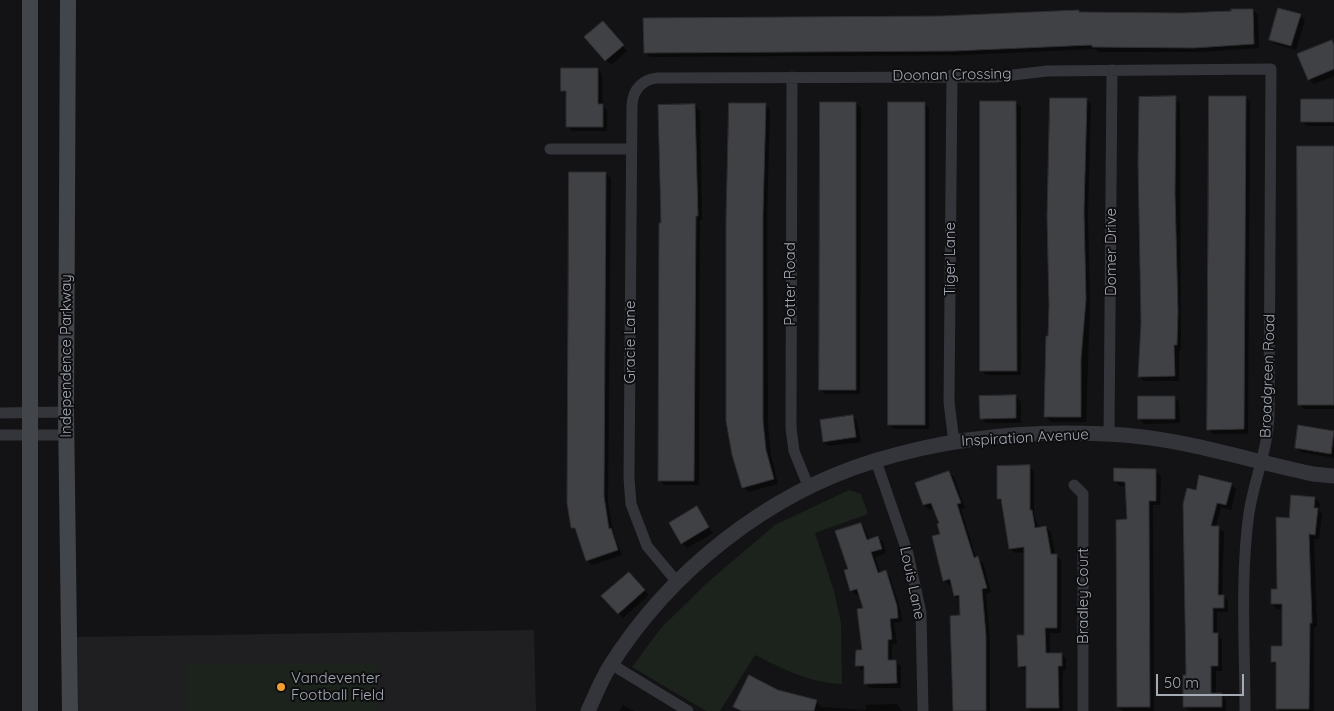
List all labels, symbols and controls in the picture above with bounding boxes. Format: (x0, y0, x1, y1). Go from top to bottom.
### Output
street label: Doonan Crossing (892, 65, 1012, 85)
street label: Domer Drive (1102, 208, 1120, 296)
street label: Tiger Lane (941, 222, 959, 296)
street label: Potter Road (781, 242, 799, 326)
street label: Independence Parkway (57, 274, 75, 438)
street label: Gracie Lane (621, 301, 639, 383)
street label: Broadgreen Road (1257, 314, 1279, 438)
street label: Inspiration Avenue (961, 426, 1089, 450)
street label: Louis Lane (895, 545, 929, 621)
street label: Bradley Court (1074, 548, 1092, 644)
scale bar (1159, 664, 1246, 696)
place label: Vandeventer Football Field (291, 669, 384, 704)
text: 50 m (1164, 673, 1199, 692)
marker: Vandeventer Football Field (275, 681, 287, 693)

